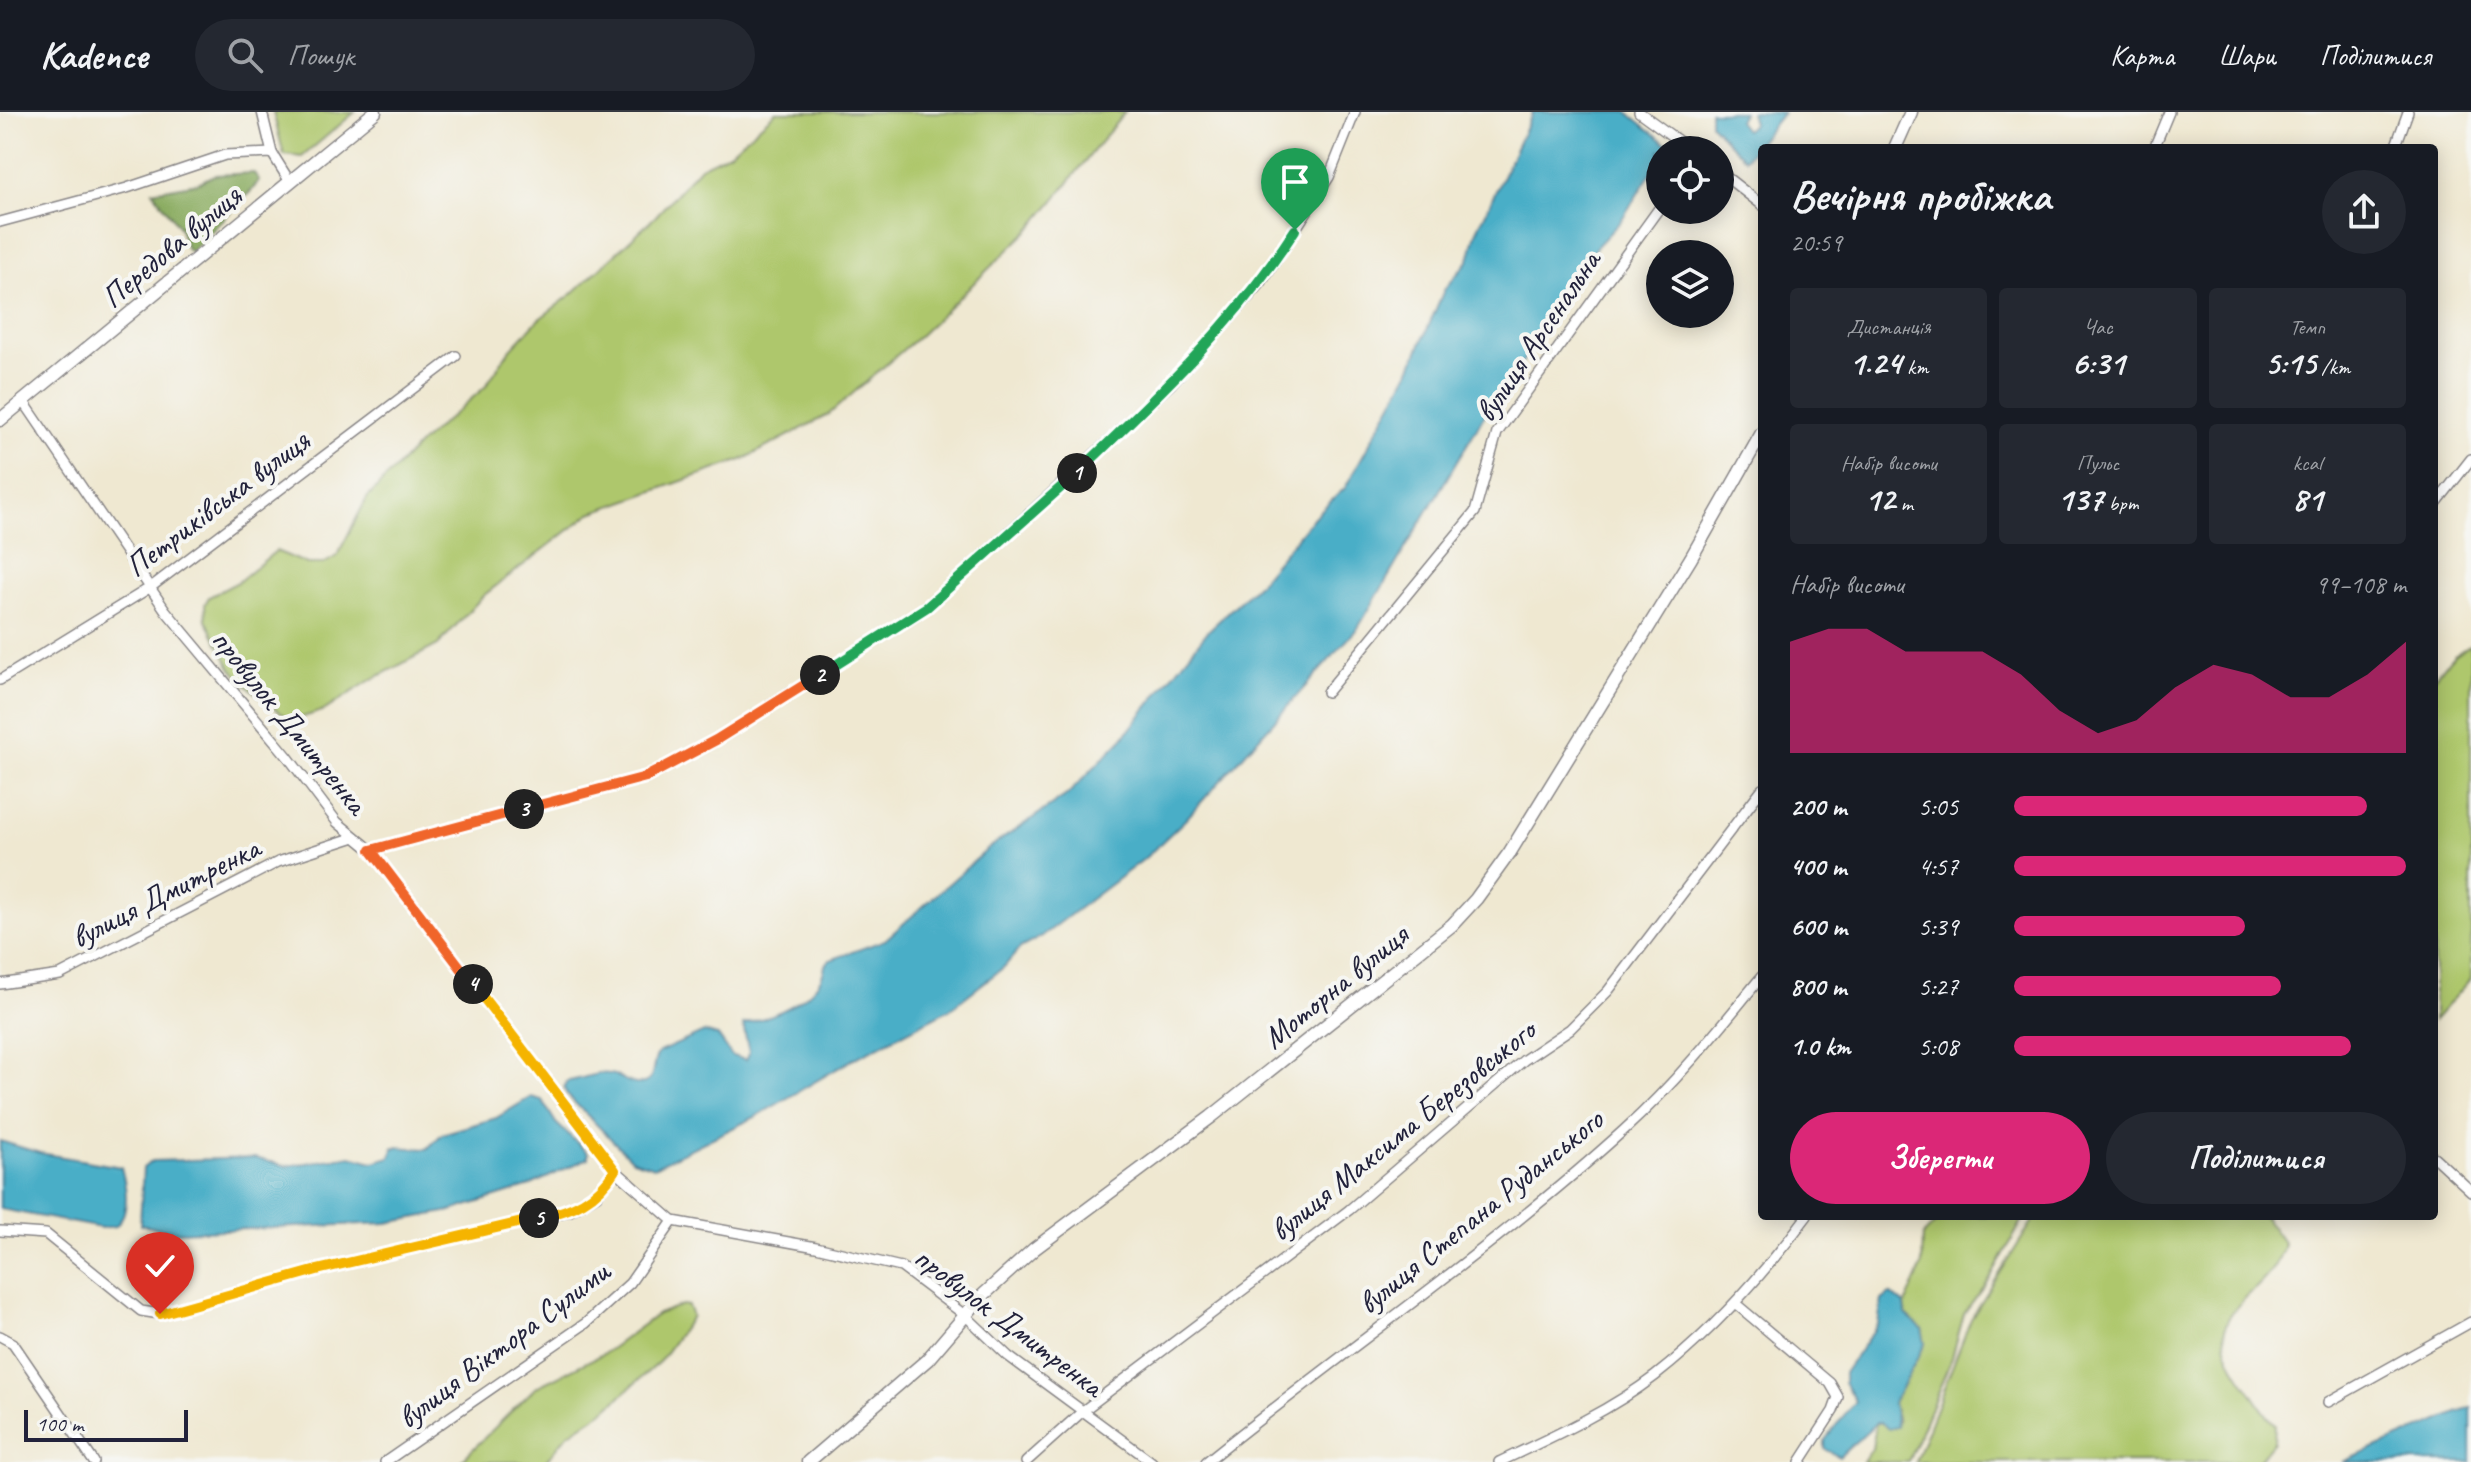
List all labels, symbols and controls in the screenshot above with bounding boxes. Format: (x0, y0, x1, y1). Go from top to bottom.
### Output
search box (195, 19, 755, 91)
text: Kadence (40, 32, 147, 79)
icon: search (223, 33, 267, 77)
text: Пошук (287, 36, 354, 74)
text: Карта (2110, 38, 2174, 73)
text: Шари (2218, 38, 2276, 73)
text: Поділитися (2320, 38, 2431, 73)
map controls (1646, 136, 1734, 328)
button: locate (1646, 136, 1734, 224)
pin (1261, 148, 1329, 230)
icon: arrive (1273, 160, 1317, 204)
text: Вечірня пробіжка (1790, 168, 2050, 223)
button: share (2322, 170, 2406, 254)
street label: Передова вулиця (93, 175, 251, 317)
text: 20:59 (1790, 226, 1842, 259)
street label: вулиця Арсенальна (1465, 240, 1611, 430)
button: layers (1646, 240, 1734, 328)
text: Дистанція (1847, 313, 1931, 341)
text: Час (2084, 313, 2112, 341)
text: Темп (2290, 313, 2325, 341)
text: 1.24 (1849, 341, 1902, 384)
text: 6:31 (2071, 341, 2125, 384)
text: 5:15 (2265, 341, 2316, 384)
text: km (1902, 353, 1928, 381)
text: /km (2316, 353, 2350, 381)
street label: Петриківська вулиця (117, 420, 319, 586)
text: Набір висоти (1841, 449, 1937, 477)
text: Пульс (2077, 449, 2119, 477)
text: kcal (2293, 449, 2322, 477)
pin: 1 (1057, 453, 1097, 493)
text: 1 (1072, 459, 1082, 487)
text: 12 (1865, 477, 1895, 520)
text: 137 (2057, 477, 2103, 520)
text: 81 (2292, 477, 2323, 520)
text: m (1895, 489, 1913, 517)
text: bpm (2103, 489, 2139, 517)
text: Набір висоти (1790, 568, 1903, 601)
text: 99–108 m (2315, 568, 2406, 601)
street label: провулок Дмитренка (202, 620, 379, 825)
pin: 2 (800, 655, 840, 695)
text: 2 (815, 661, 825, 689)
pin: 3 (504, 789, 544, 829)
text: 200 m (1790, 790, 1846, 823)
text: 5:05 (1918, 790, 1958, 823)
text: 3 (519, 795, 529, 823)
street label: вулиця Дмитренка (64, 826, 269, 958)
text: 400 m (1790, 850, 1846, 883)
text: 4:57 (1918, 850, 1958, 883)
text: 600 m (1790, 910, 1847, 943)
text: 5:39 (1918, 910, 1958, 943)
street label: Моторна вулиця (1254, 914, 1418, 1058)
pin: 4 (453, 964, 493, 1004)
text: 4 (468, 970, 478, 998)
text: 800 m (1790, 970, 1846, 1003)
text: 5:27 (1918, 970, 1958, 1003)
street label: вулиця Максима Березовського (1261, 1008, 1547, 1250)
text: 1.0 km (1790, 1030, 1850, 1063)
text: 5:08 (1918, 1030, 1958, 1063)
street label: вулиця Степана Руданського (1349, 1098, 1613, 1323)
button: Зберегти (1790, 1112, 2090, 1204)
button: Поділитися (2106, 1112, 2406, 1204)
pin: 5 (519, 1198, 559, 1238)
text: 5 (534, 1204, 544, 1232)
pin (126, 1232, 194, 1314)
street label: провулок Дмитренка (906, 1237, 1114, 1408)
icon: check (138, 1244, 182, 1288)
street label: вулиця Віктора Сулими (389, 1250, 619, 1438)
scale bar (24, 1406, 188, 1442)
text: 100 m (36, 1410, 83, 1438)

